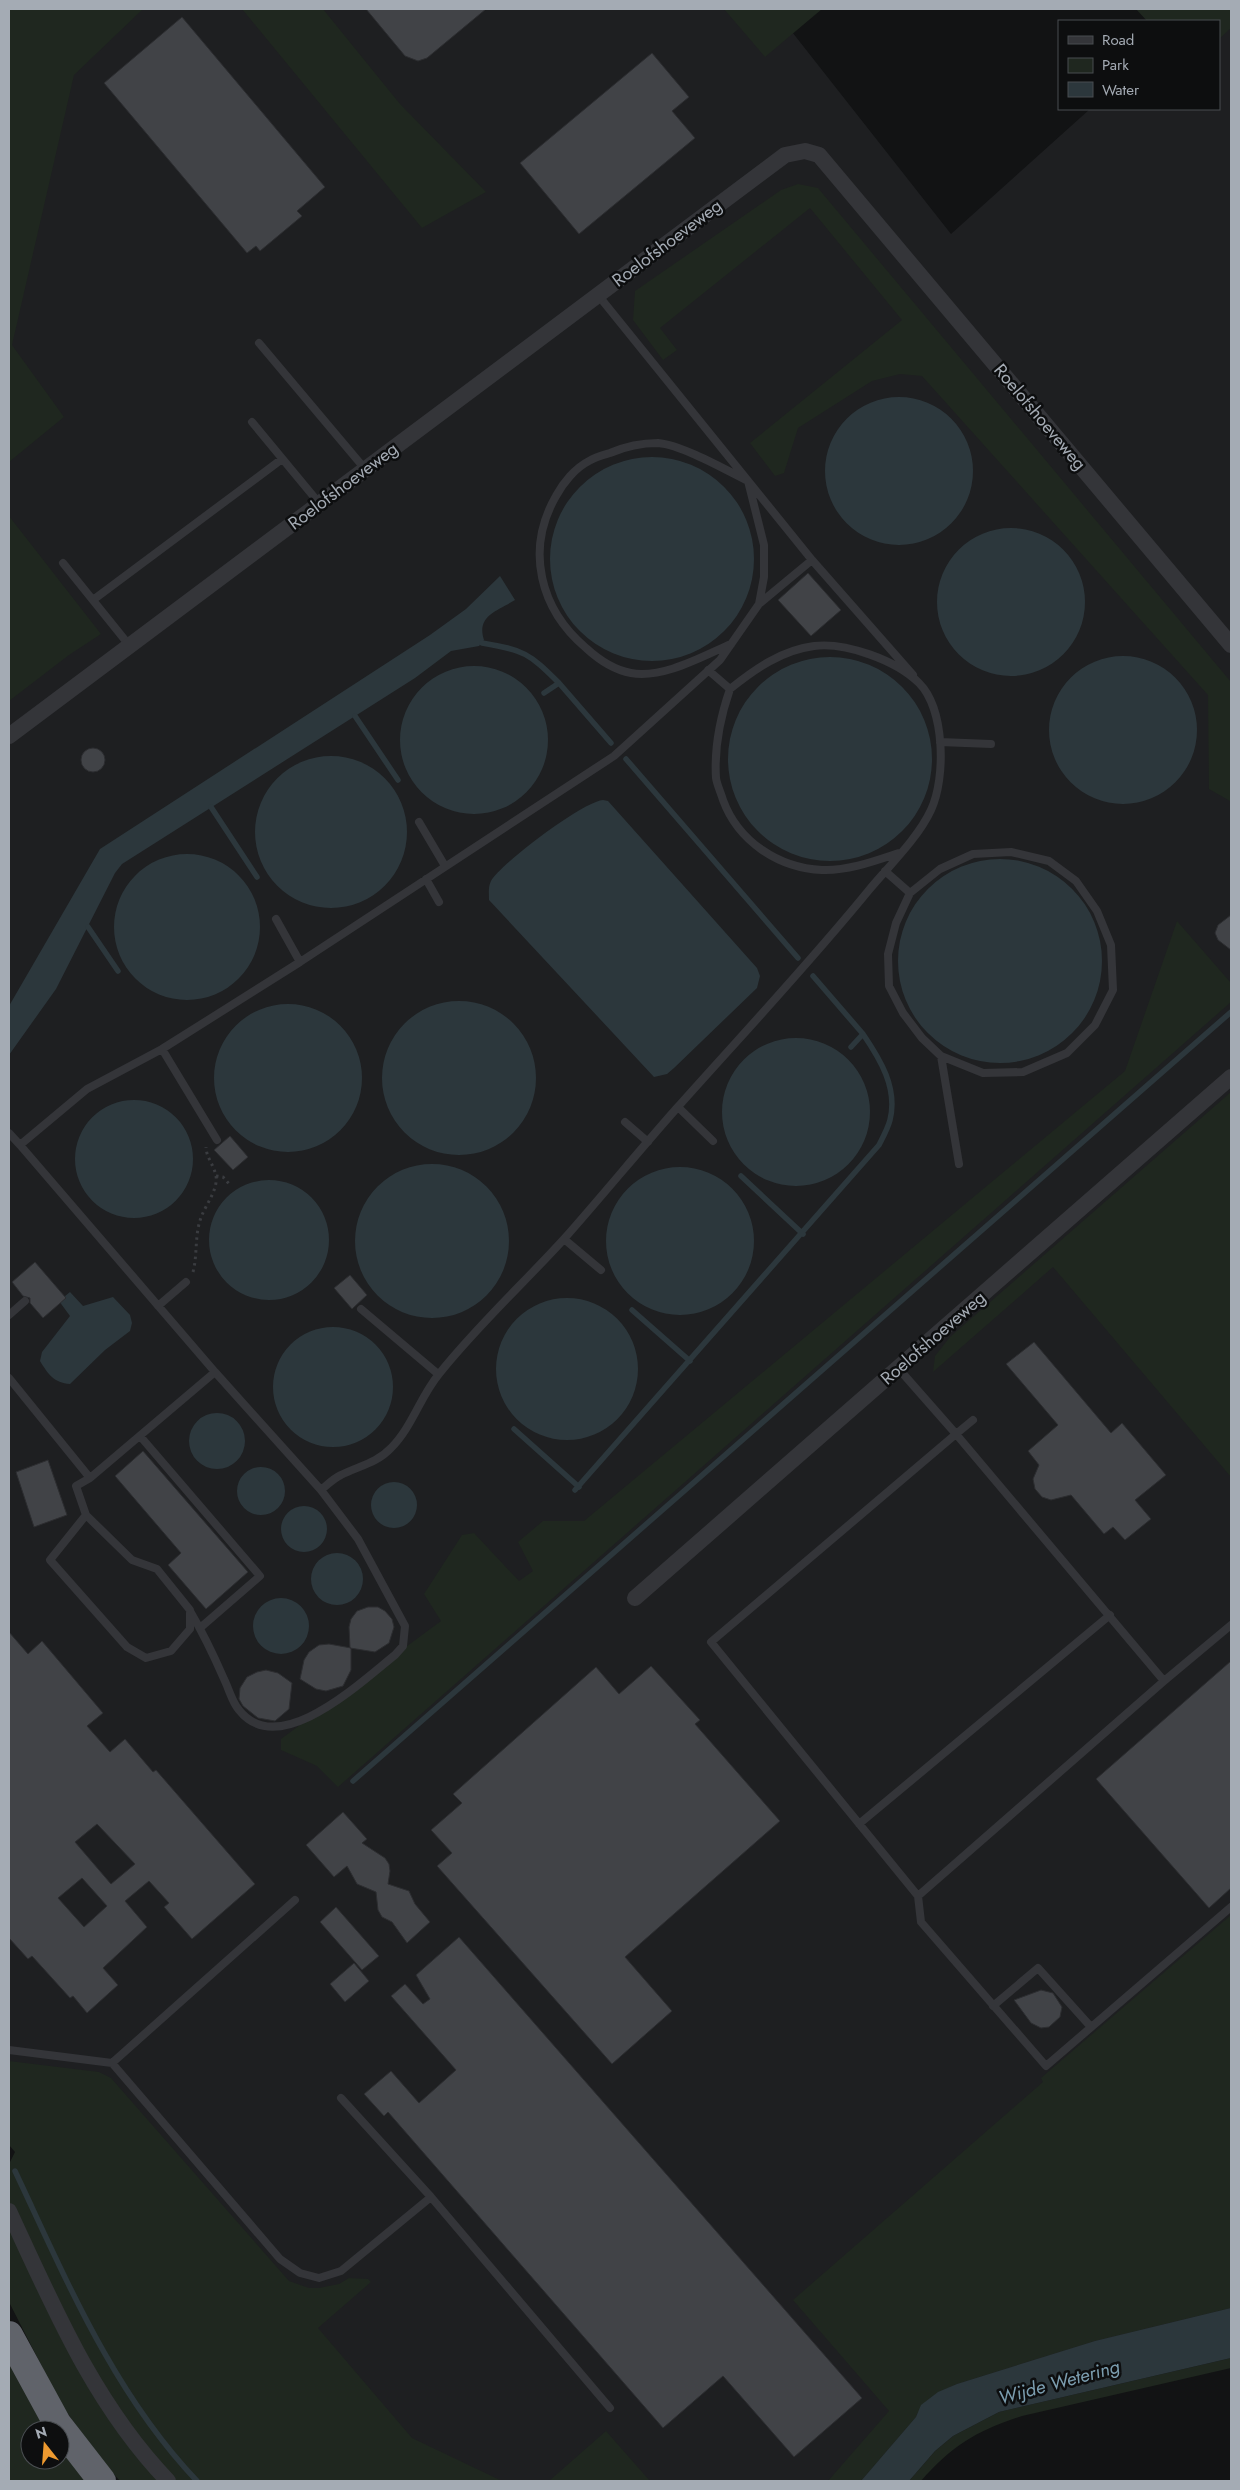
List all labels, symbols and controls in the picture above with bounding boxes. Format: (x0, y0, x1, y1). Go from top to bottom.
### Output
legend (1058, 20, 1220, 110)
text: Road (1102, 29, 1134, 51)
text: Park (1102, 54, 1129, 76)
text: Water (1102, 79, 1140, 101)
street label: Roelofshoeveweg (606, 193, 728, 293)
street label: Roelofshoeveweg (988, 358, 1092, 476)
street label: Roelofshoeveweg (282, 436, 404, 536)
street label: Roelofshoeveweg (875, 1285, 991, 1391)
water label: Wijde Wetering (995, 2353, 1123, 2411)
north arrow (20, 2420, 70, 2470)
text: N (33, 2421, 49, 2444)

